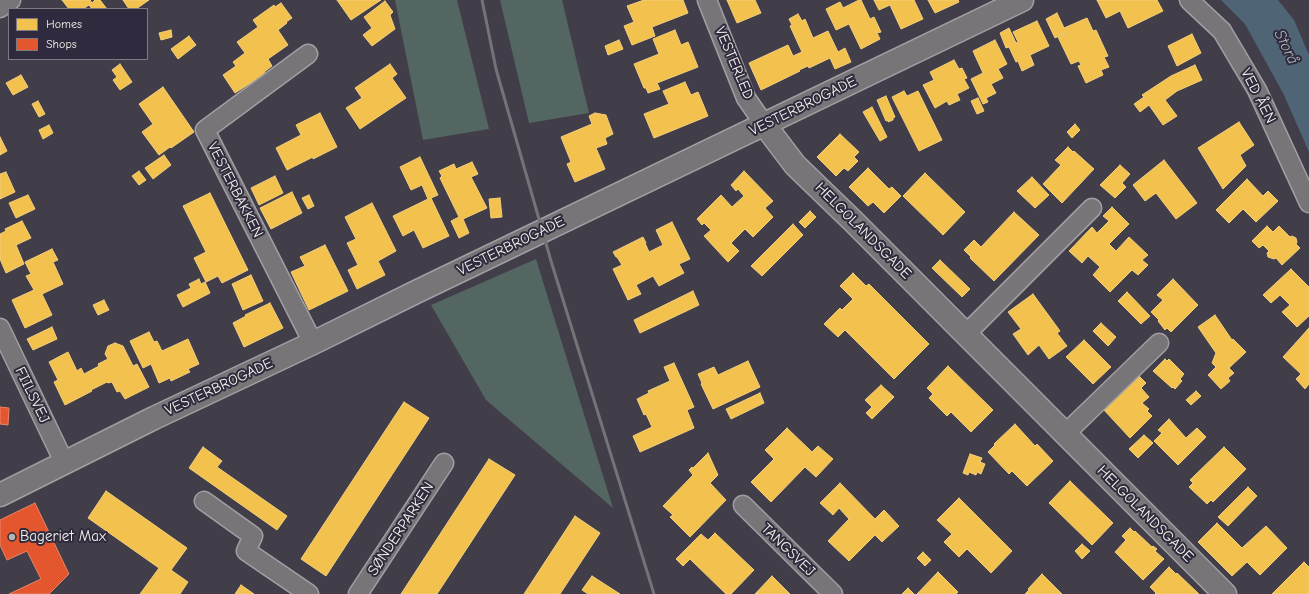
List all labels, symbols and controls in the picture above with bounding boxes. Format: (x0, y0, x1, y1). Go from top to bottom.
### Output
legend (8, 8, 148, 60)
text: Homes (46, 17, 82, 31)
street label: VESTERLED (711, 24, 757, 102)
water label: Storå (1269, 27, 1303, 67)
text: Shops (46, 37, 77, 51)
street label: VED ÅEN (1237, 66, 1279, 126)
street label: VESTERBROGADE (746, 72, 860, 140)
street label: VESTERBAKKEN (203, 139, 267, 241)
street label: HELGOLANDSGADE (811, 179, 915, 283)
street label: VESTERBROGADE (454, 212, 568, 280)
street label: VESTERBROGADE (162, 354, 276, 420)
street label: FIILSVEJ (11, 364, 53, 426)
street label: HELGOLANDSGADE (1093, 462, 1197, 566)
street label: SØNDERPARKEN (364, 479, 438, 579)
street label: TANGSVEJ (757, 520, 819, 580)
place label: Bageriet Max (20, 528, 106, 546)
marker: Bageriet Max (7, 532, 17, 542)

